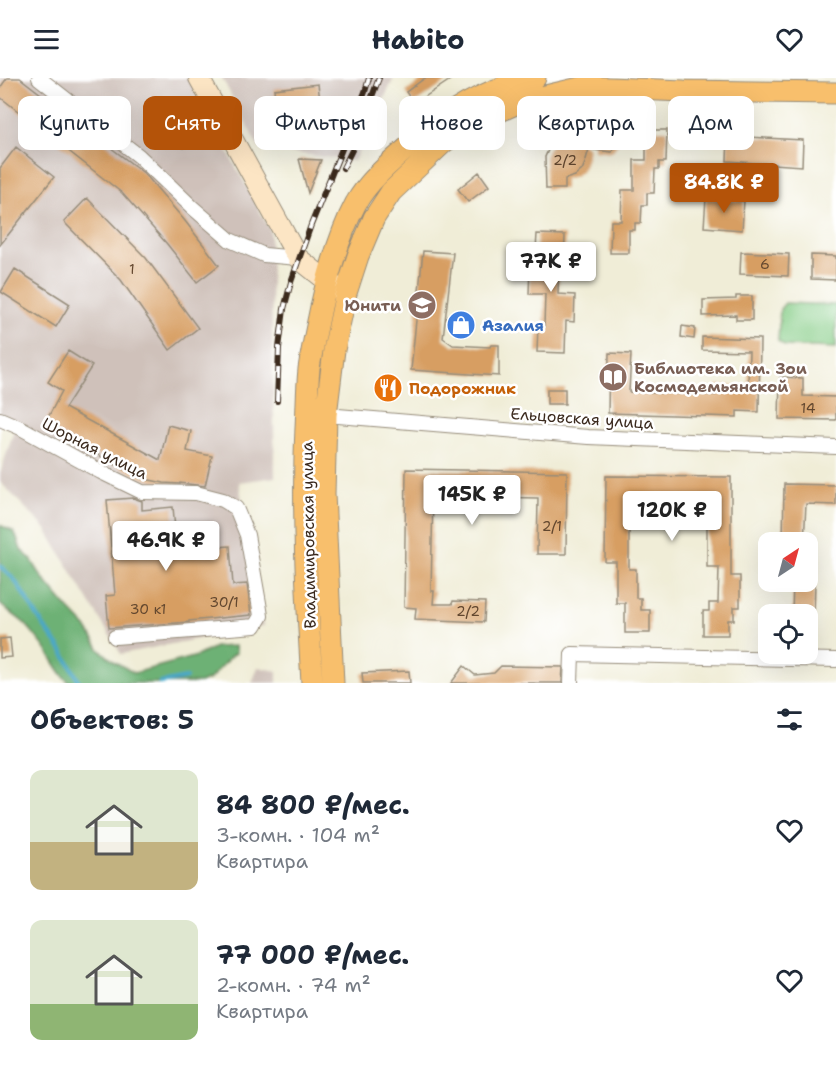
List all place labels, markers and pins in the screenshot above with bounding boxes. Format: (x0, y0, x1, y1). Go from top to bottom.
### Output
pin: 84.8K ₽ (669, 163, 779, 214)
pin: 77K ₽ (509, 242, 593, 293)
school or university icon: Юнити (406, 289, 438, 321)
place label: Юнити (345, 295, 401, 316)
shop icon: Азалия (445, 309, 477, 341)
place label: Азалия (482, 315, 544, 336)
place label: Библиотека им. Зои Космодемьянской (634, 358, 807, 397)
library icon: Библиотека им. Зои Космодемьянской (597, 361, 629, 393)
restaurant icon: Подорожник (372, 372, 404, 404)
place label: Подорожник (409, 378, 516, 399)
pin: 145K ₽ (423, 475, 521, 526)
pin: 120K ₽ (623, 491, 721, 542)
pin: 46.9K ₽ (111, 521, 221, 572)

